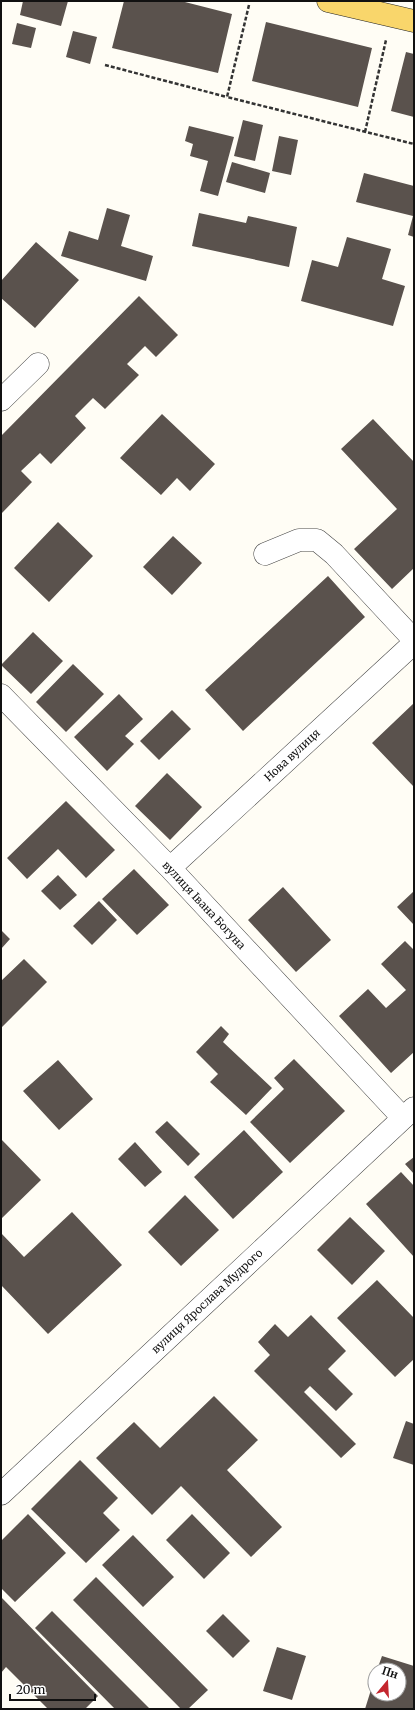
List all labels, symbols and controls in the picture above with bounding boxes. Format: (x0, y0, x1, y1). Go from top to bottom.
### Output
street label: Нова вулиця (261, 725, 323, 784)
street label: вулиця Івана Богуна (159, 858, 249, 952)
street label: вулиця Ярослава Мудрого (149, 1245, 266, 1356)
north arrow (367, 1662, 407, 1702)
text: Пн (380, 1663, 400, 1682)
scale bar (10, 1676, 95, 1702)
text: 20 m (16, 1682, 45, 1697)

